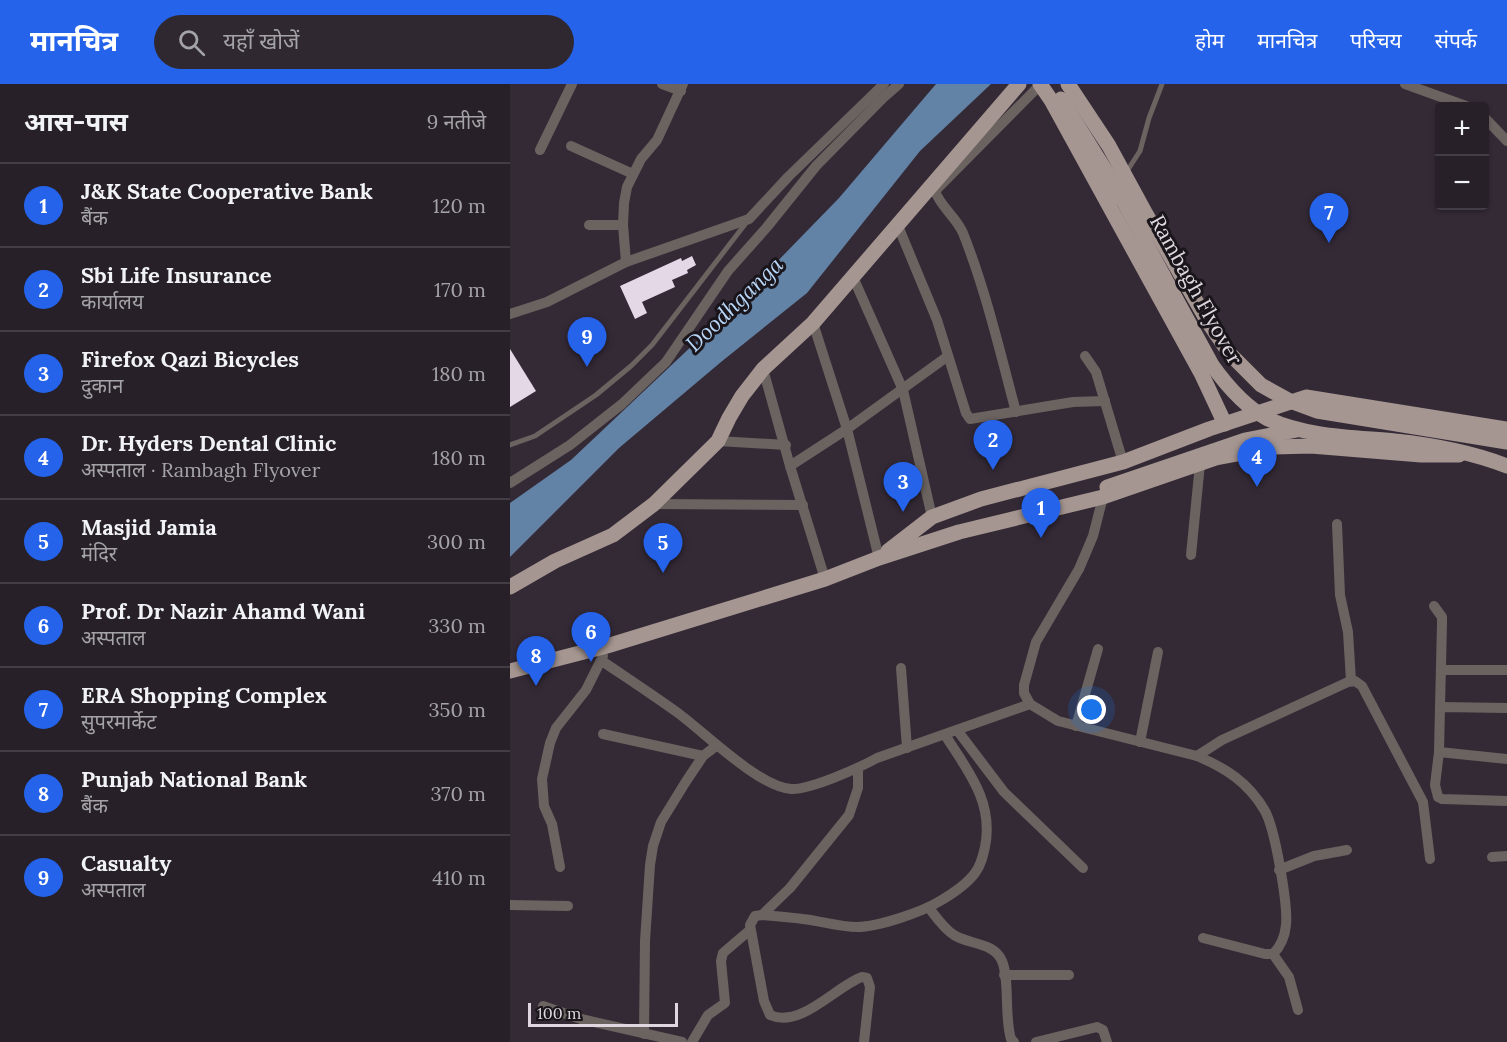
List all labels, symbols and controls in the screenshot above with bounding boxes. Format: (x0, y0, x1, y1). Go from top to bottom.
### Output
search box (154, 15, 574, 69)
text: मानचित्र (30, 23, 118, 59)
icon: search (175, 26, 208, 59)
text: यहाँ खोजें (223, 27, 299, 55)
text: होम (1195, 27, 1224, 54)
text: मानचित्र (1257, 27, 1317, 54)
text: परिचय (1350, 27, 1402, 54)
text: संपर्क (1435, 27, 1477, 54)
map controls (1435, 102, 1489, 210)
button: + (1435, 102, 1489, 156)
text: आस-पास (24, 105, 128, 138)
text: 9 नतीजे (427, 109, 486, 134)
button: − (1435, 156, 1489, 210)
text: J&K State Cooperative Bank (81, 177, 373, 205)
text: 1 (39, 193, 48, 218)
text: 120 m (432, 193, 486, 218)
pin: 7 (1310, 194, 1348, 243)
text: बैंक (81, 205, 108, 230)
street label: Rambagh Flyover (1144, 210, 1249, 369)
water label: Doodhganga (680, 250, 789, 357)
text: Sbi Life Insurance (81, 261, 272, 289)
text: 2 (38, 277, 49, 302)
text: 170 m (434, 277, 486, 302)
text: कार्यालय (81, 289, 143, 314)
pin: 9 (568, 318, 607, 367)
text: Firefox Qazi Bicycles (81, 345, 299, 373)
text: 3 (38, 361, 49, 386)
text: 180 m (432, 361, 486, 386)
text: दुकान (81, 373, 123, 398)
pin: 2 (974, 420, 1012, 470)
text: Dr. Hyders Dental Clinic (81, 429, 336, 457)
pin: 4 (1238, 438, 1276, 487)
text: 4 (38, 445, 49, 470)
text: 180 m (432, 445, 486, 470)
text: अस्पताल · Rambagh Flyover (81, 457, 320, 482)
pin: 3 (884, 462, 922, 512)
pin: 1 (1022, 488, 1060, 538)
text: Masjid Jamia (81, 513, 217, 541)
pin: 5 (644, 524, 682, 573)
text: 5 (38, 529, 49, 554)
text: 300 m (427, 529, 486, 554)
text: मंदिर (81, 541, 117, 566)
text: Prof. Dr Nazir Ahamd Wani (81, 597, 365, 625)
pin: 6 (572, 612, 610, 662)
text: 6 (38, 613, 49, 638)
text: 330 m (428, 613, 486, 638)
text: अस्पताल (81, 625, 146, 650)
pin: 8 (516, 636, 556, 686)
text: ERA Shopping Complex (81, 681, 327, 709)
your location (1077, 695, 1106, 724)
text: 7 (39, 697, 48, 722)
text: 350 m (428, 697, 486, 722)
text: सुपरमार्केट (81, 709, 157, 734)
text: Punjab National Bank (81, 765, 307, 793)
text: 8 (38, 781, 49, 806)
text: 370 m (431, 781, 486, 806)
text: बैंक (81, 793, 108, 818)
text: Casualty (81, 849, 171, 877)
text: 9 (38, 865, 49, 890)
text: 410 m (432, 865, 486, 890)
text: अस्पताल (81, 877, 146, 902)
scale bar (528, 1000, 678, 1028)
text: 100 m (537, 1003, 581, 1023)

